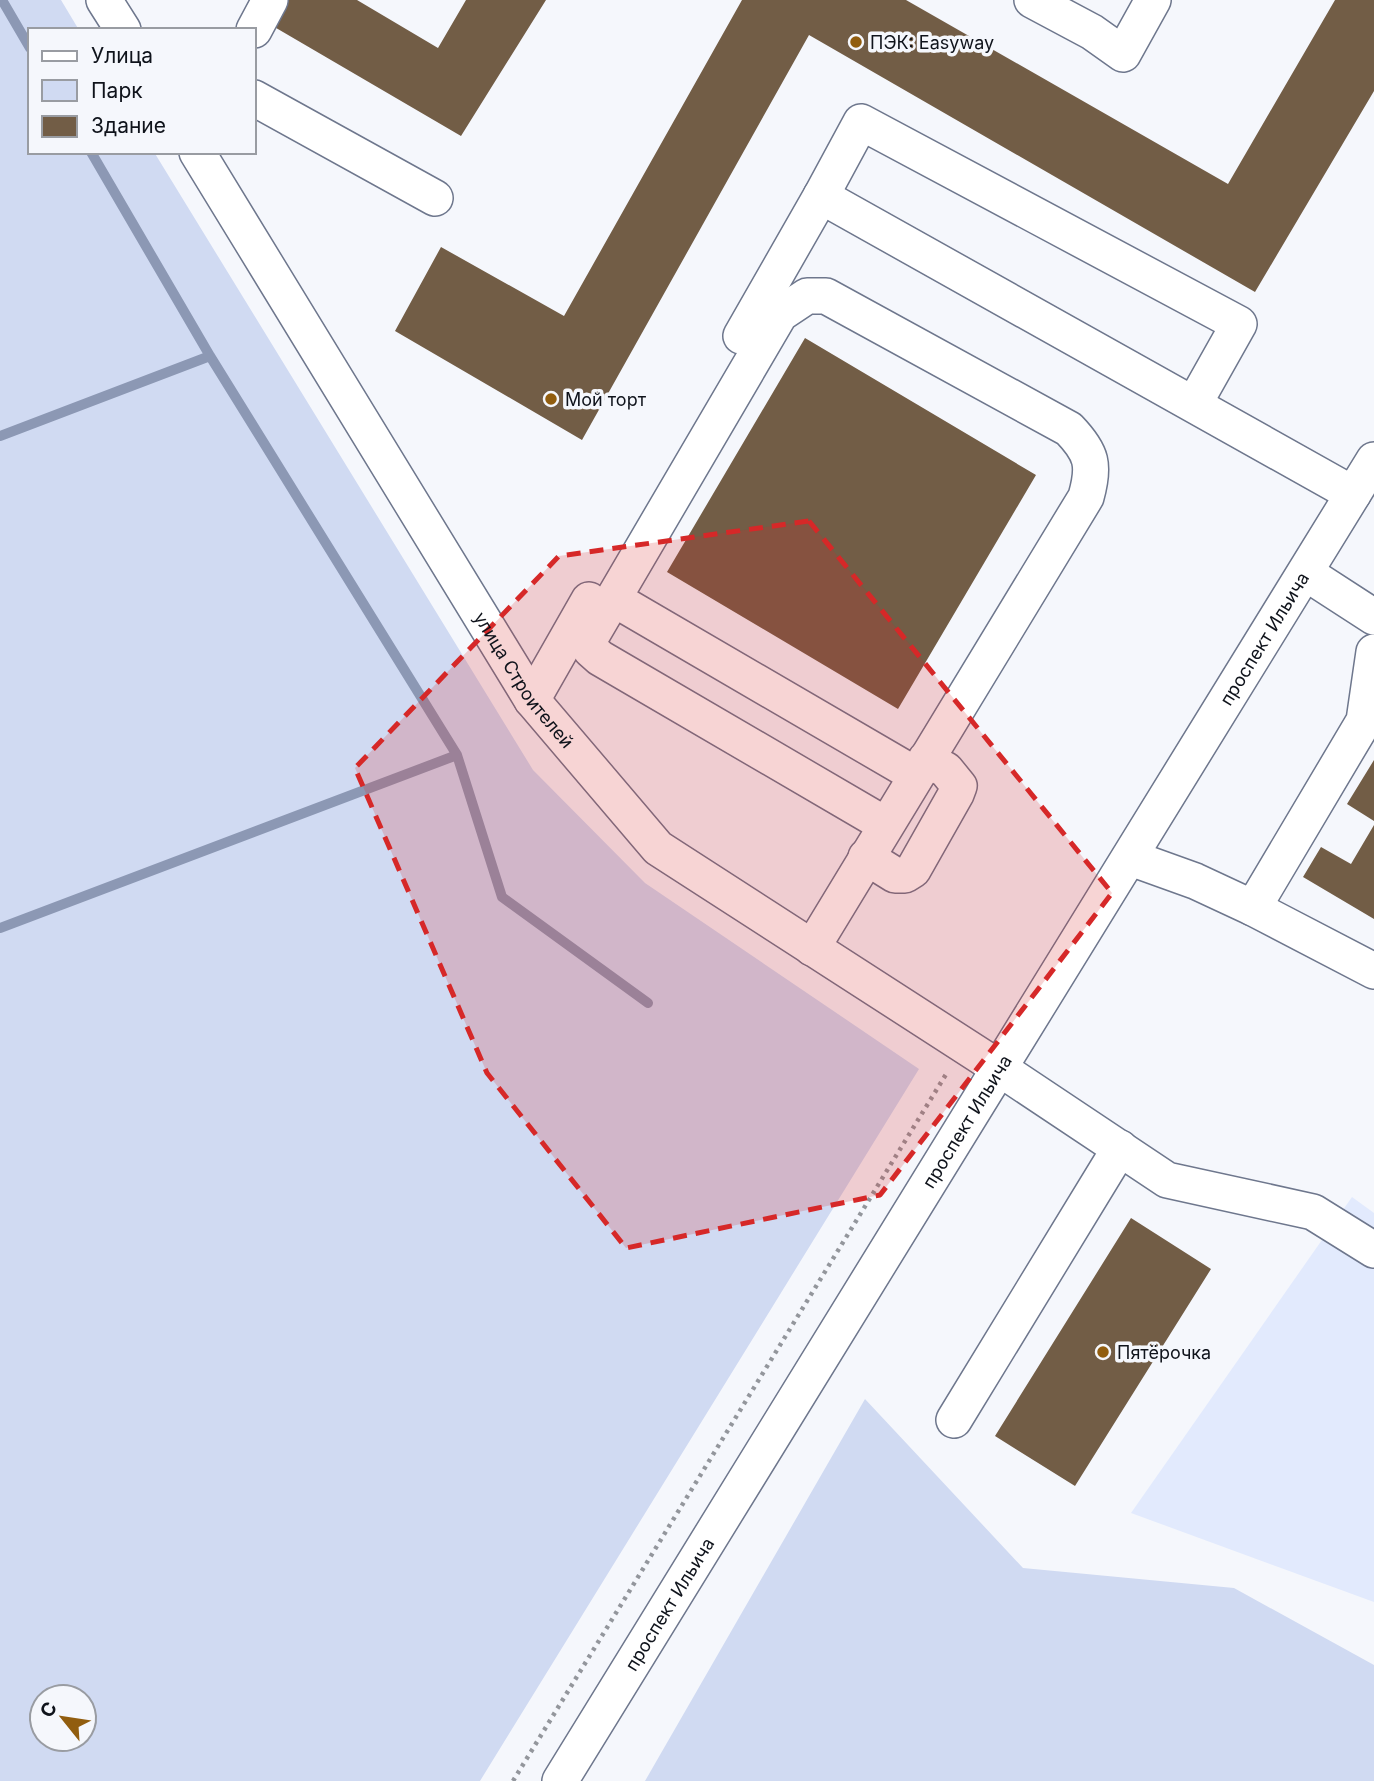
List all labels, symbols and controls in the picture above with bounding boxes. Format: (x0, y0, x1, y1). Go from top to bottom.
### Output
legend (28, 28, 256, 154)
place label: ПЭК: Easyway (870, 32, 994, 53)
marker: ПЭК: Easyway (848, 34, 864, 50)
text: Улица (91, 43, 153, 68)
text: Парк (91, 78, 143, 103)
text: Здание (91, 113, 166, 138)
place label: Мой торт (565, 389, 647, 410)
marker: Мой торт (543, 391, 559, 407)
street label: проспект Ильича (1215, 568, 1313, 709)
street label: улица Строителей (470, 608, 578, 752)
street label: проспект Ильича (918, 1051, 1015, 1191)
place label: Пятёрочка (1117, 1342, 1211, 1363)
marker: Пятёрочка (1095, 1344, 1111, 1360)
street label: проспект Ильича (620, 1534, 718, 1674)
north arrow (28, 1683, 98, 1753)
text: С (35, 1698, 62, 1722)

